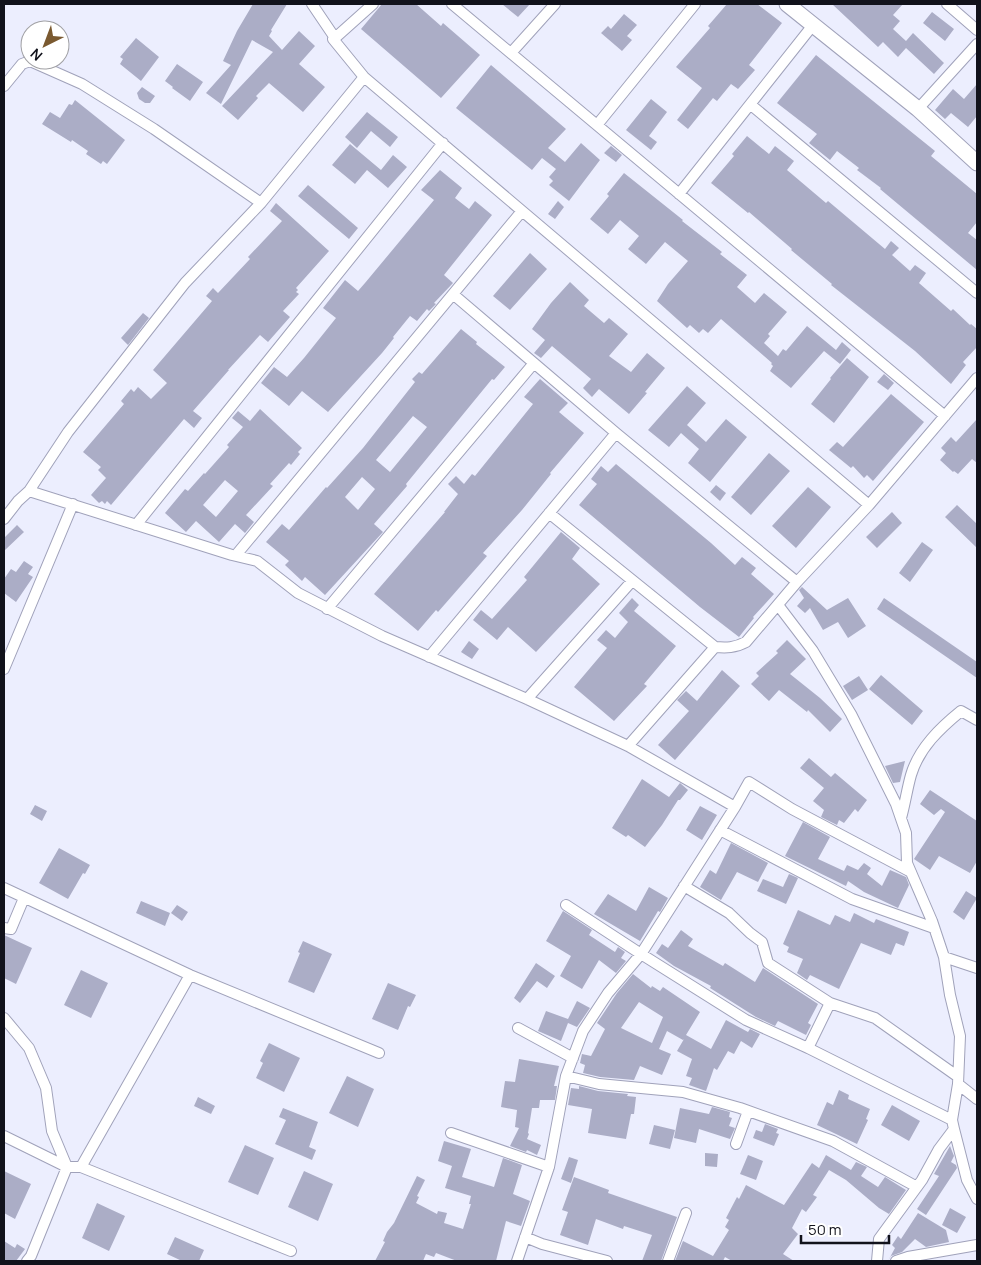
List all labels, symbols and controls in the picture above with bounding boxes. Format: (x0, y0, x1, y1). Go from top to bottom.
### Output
north arrow (20, 20, 70, 70)
text: N (26, 45, 46, 65)
scale bar (801, 1212, 888, 1244)
text: 50 m (808, 1219, 842, 1240)

